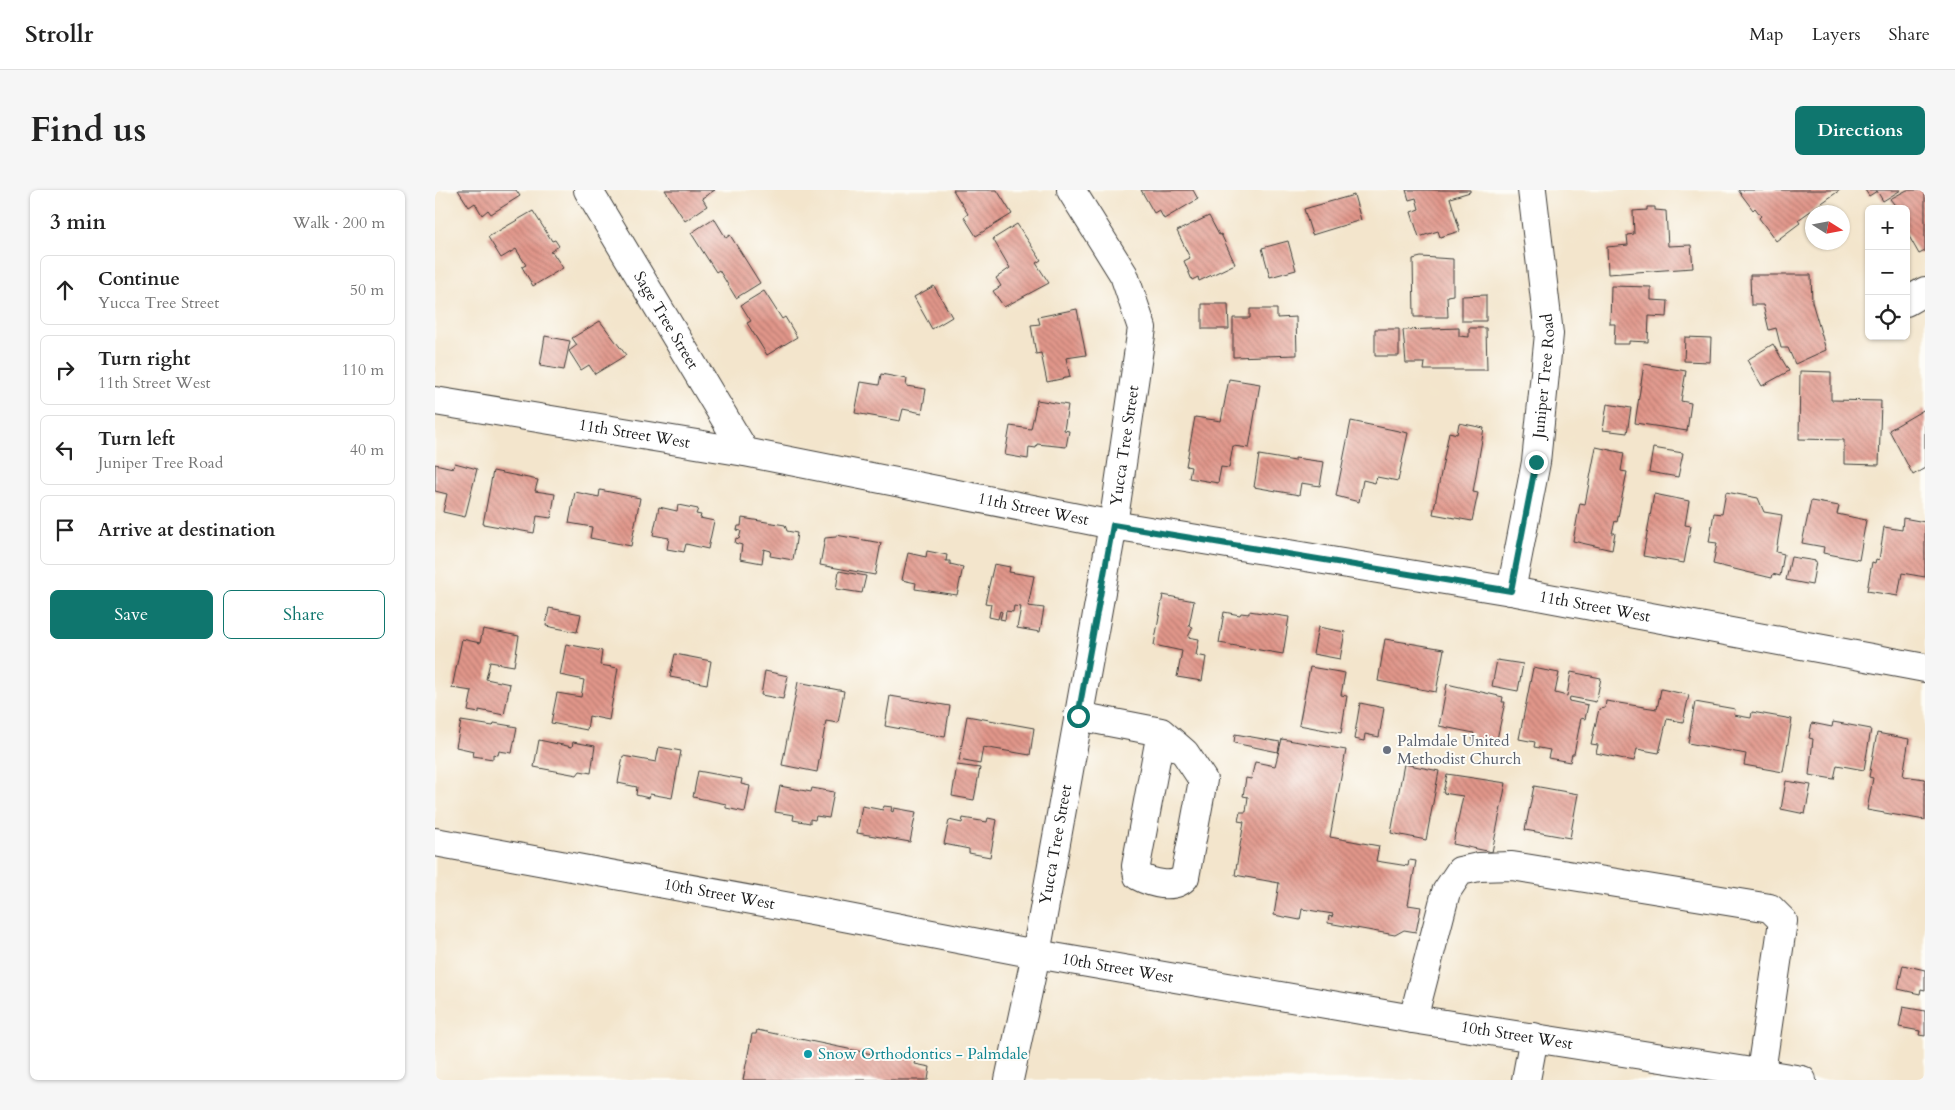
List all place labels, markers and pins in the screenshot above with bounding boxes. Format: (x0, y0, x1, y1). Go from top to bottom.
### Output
place label: Palmdale United Methodist Church (1397, 730, 1521, 770)
marker: Palmdale United Methodist Church (1381, 744, 1393, 756)
place label: Snow Orthodontics - Palmdale (818, 1043, 1028, 1065)
marker: Snow Orthodontics - Palmdale (802, 1048, 814, 1060)

